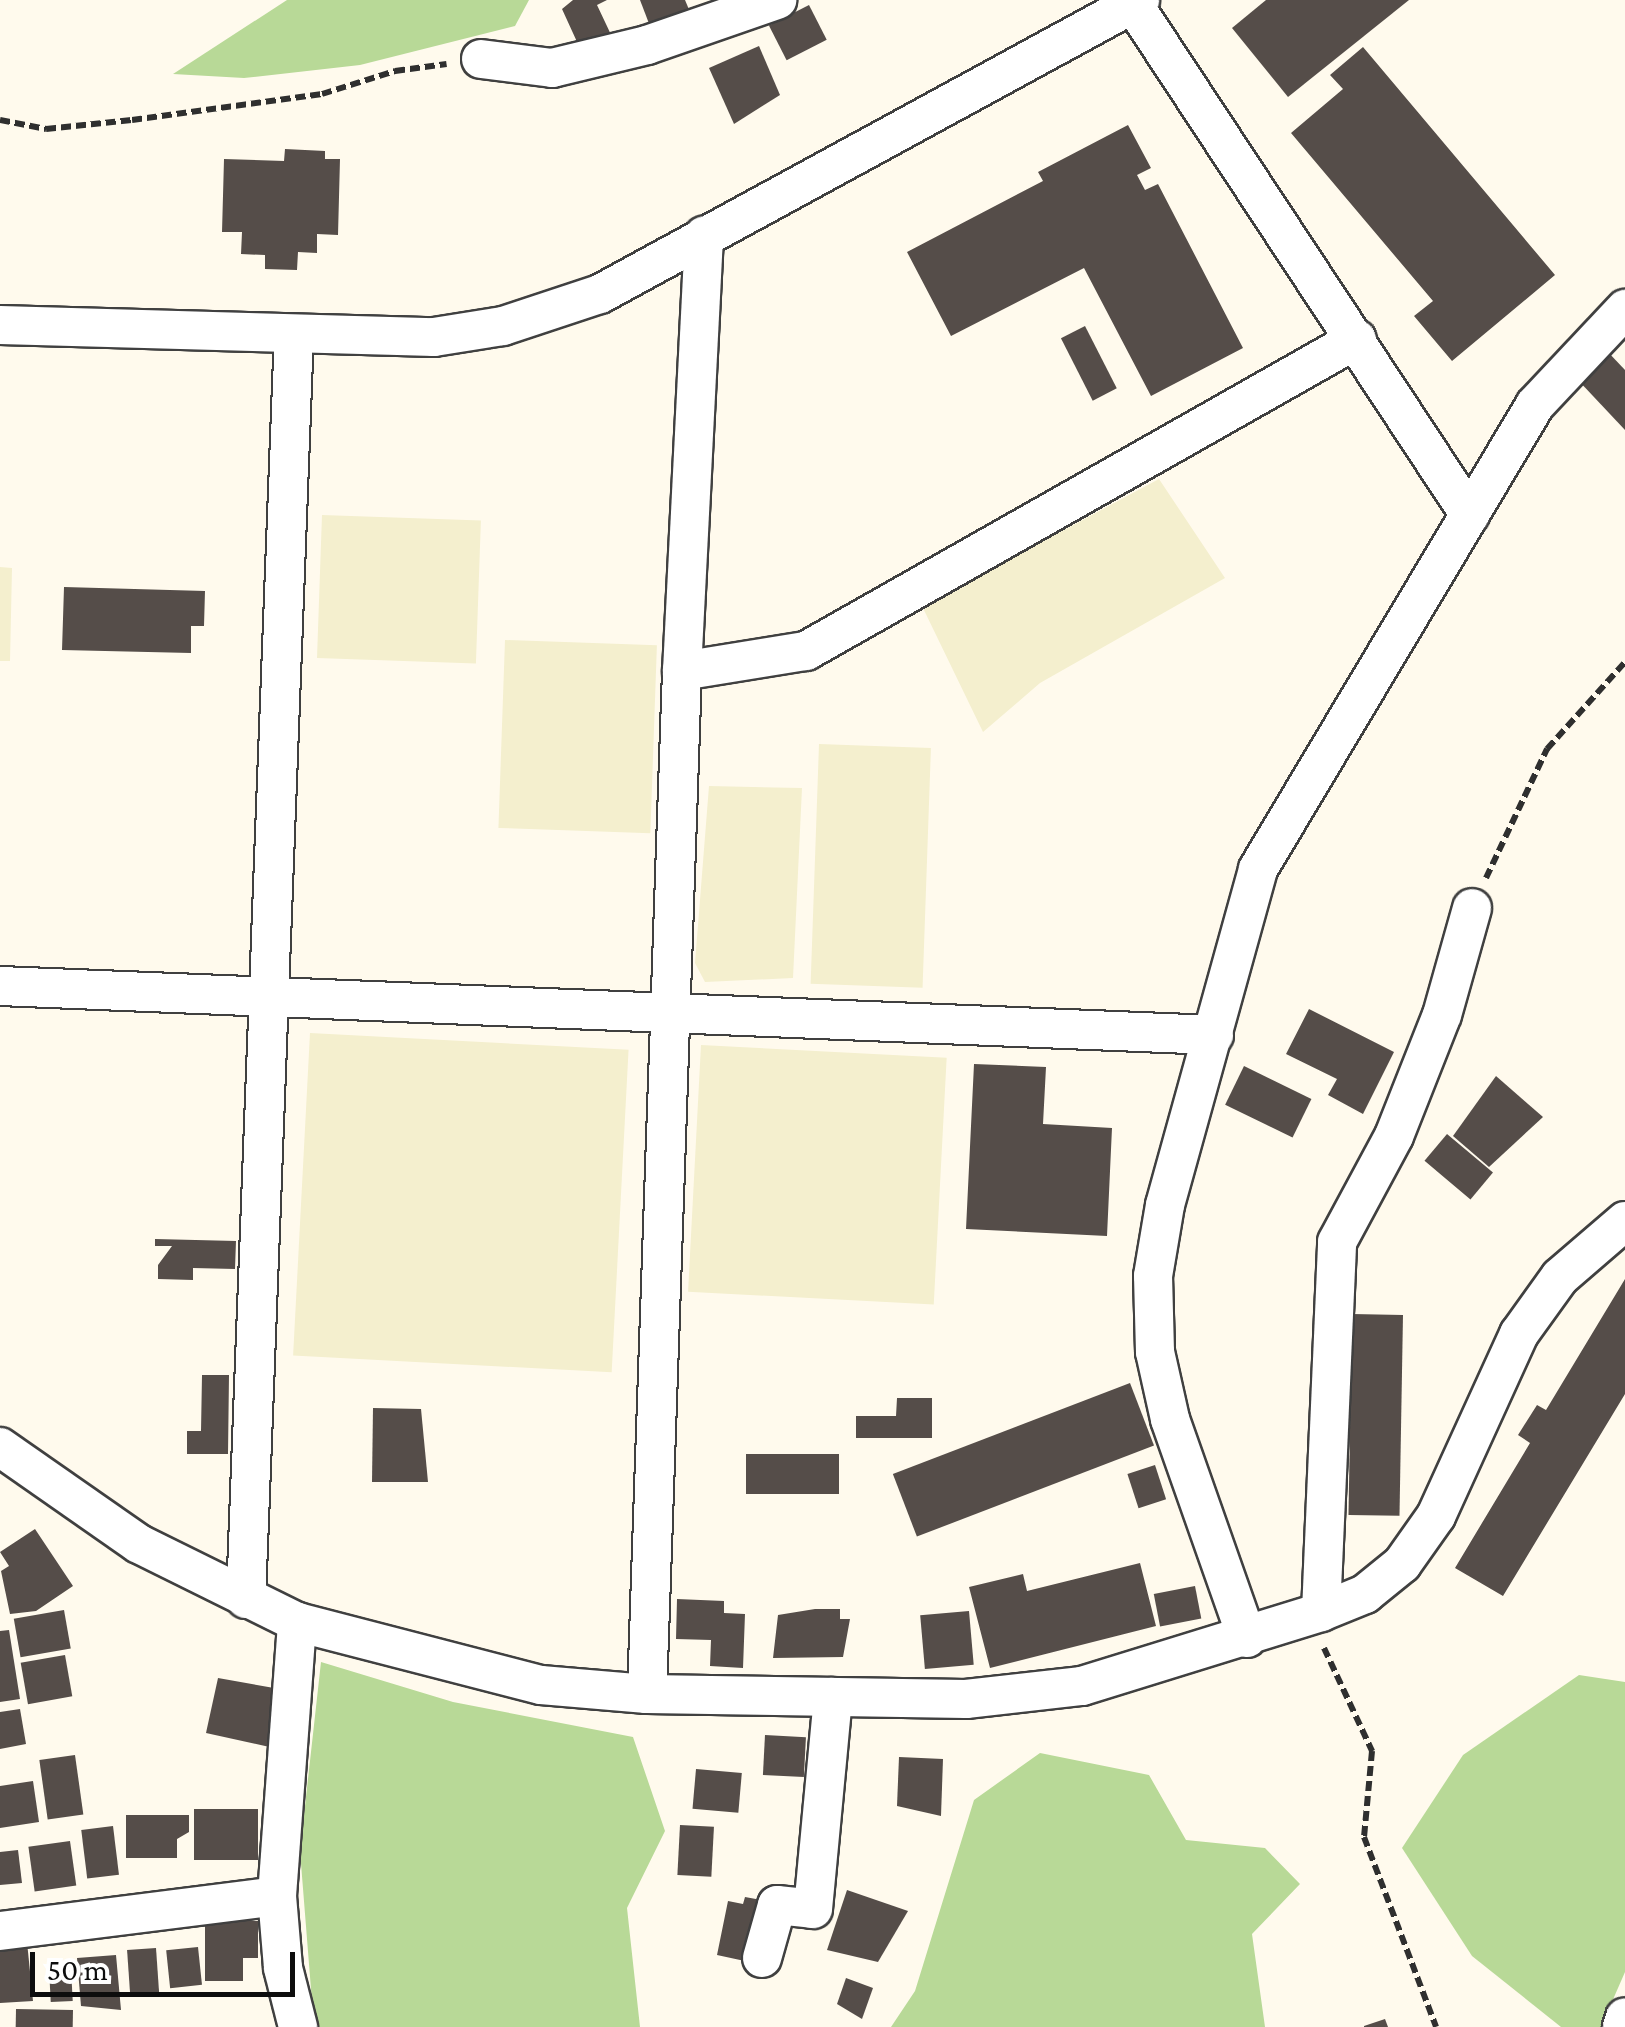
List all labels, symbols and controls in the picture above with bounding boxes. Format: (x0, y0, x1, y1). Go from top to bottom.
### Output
scale bar (35, 1932, 300, 1994)
text: 50 m (47, 1953, 108, 1986)

